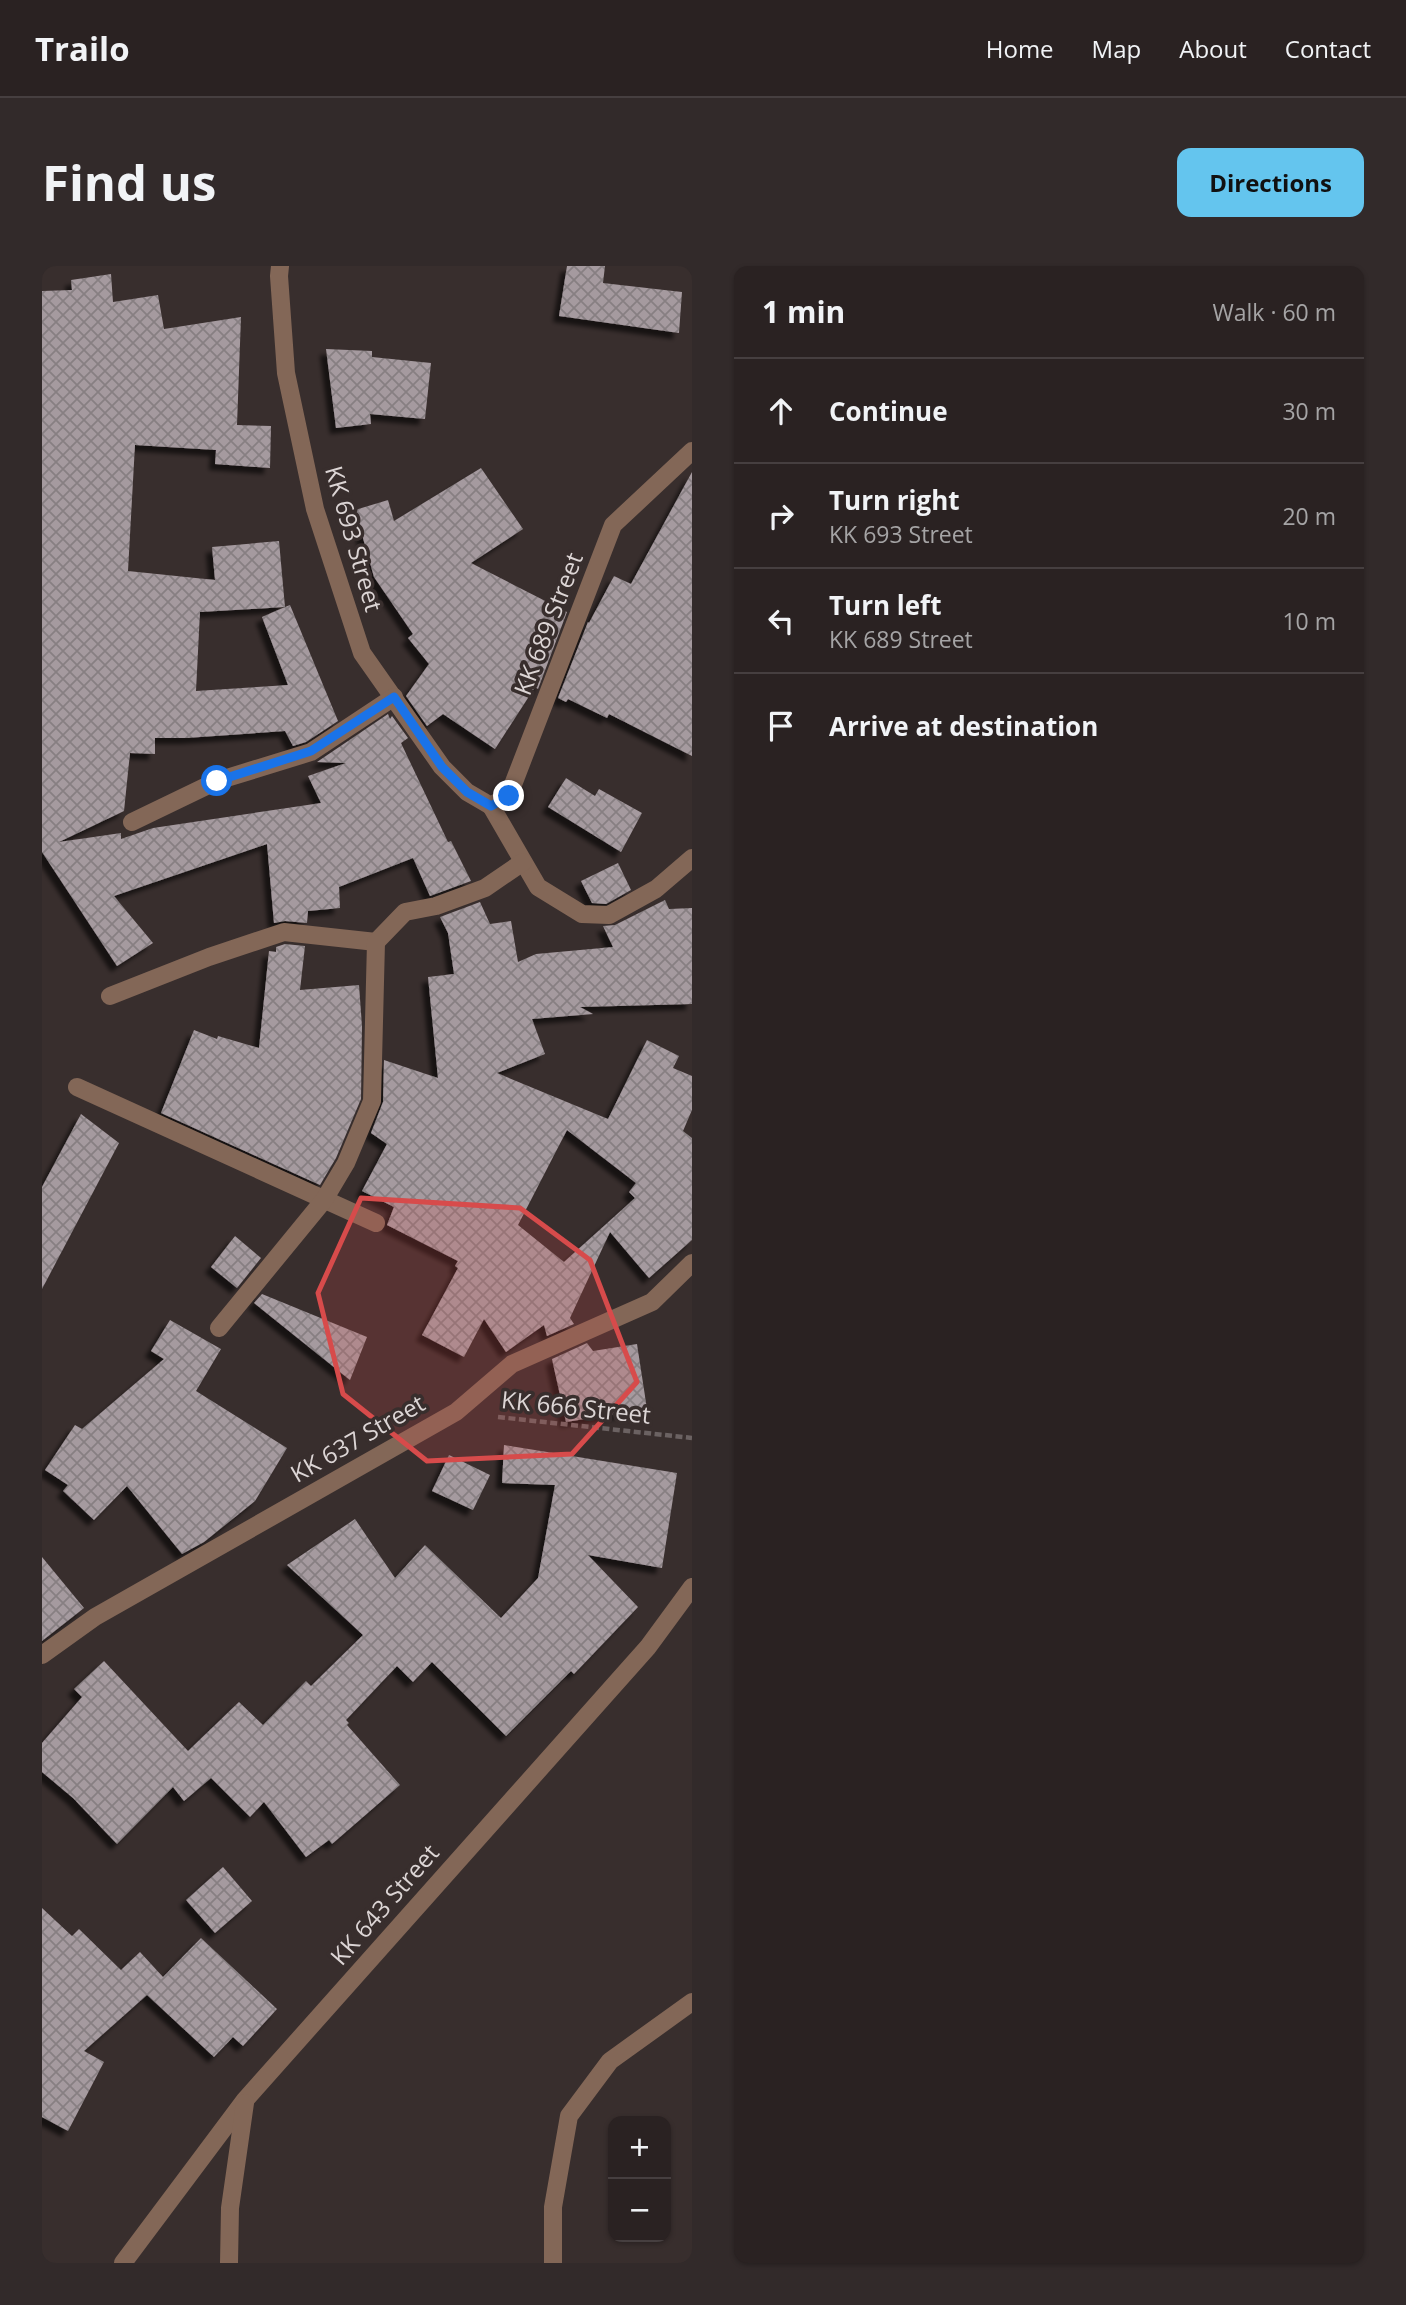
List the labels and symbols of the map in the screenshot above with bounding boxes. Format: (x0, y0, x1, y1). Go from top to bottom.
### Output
street label: KK 693 Street (318, 462, 391, 615)
street label: KK 689 Street (505, 548, 590, 699)
route start (201, 765, 232, 796)
route end (493, 780, 524, 811)
street label: KK 666 Street (500, 1382, 653, 1431)
street label: KK 637 Street (284, 1386, 430, 1490)
street label: KK 643 Street (322, 1837, 446, 1971)

